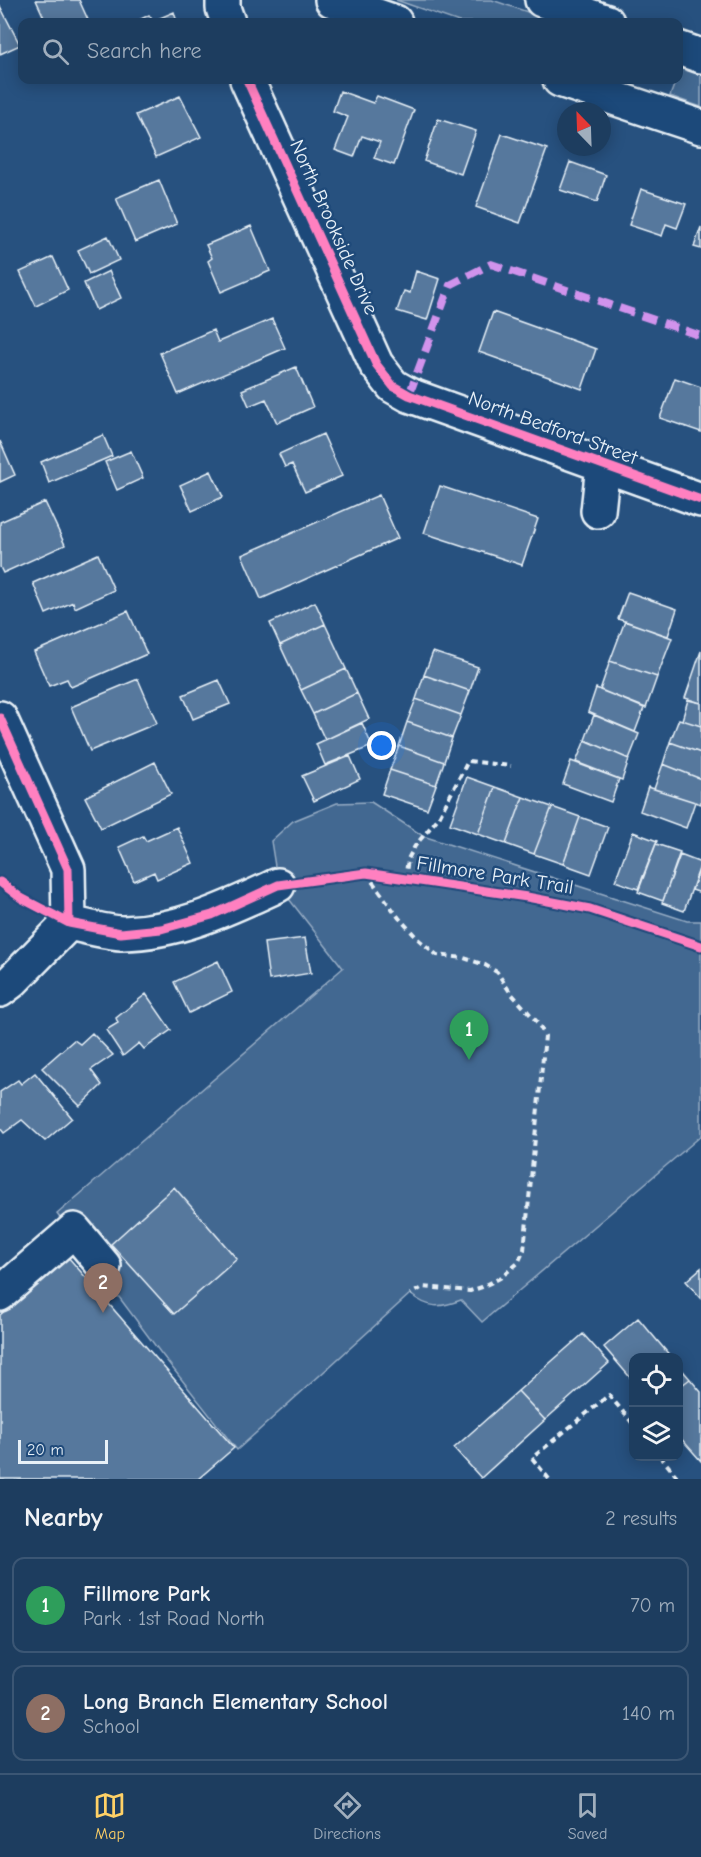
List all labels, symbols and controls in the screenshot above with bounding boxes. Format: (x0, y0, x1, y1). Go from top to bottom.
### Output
search box (18, 18, 683, 84)
icon: search (39, 35, 72, 68)
text: Search here (87, 38, 202, 64)
north arrow (557, 102, 611, 156)
street label: North Brookside Drive (285, 136, 383, 318)
street label: North Bedford Street (465, 387, 642, 470)
your location (367, 731, 396, 760)
street label: Fillmore Park Trail (415, 851, 575, 899)
pin: 1 (450, 1010, 488, 1060)
pin: 2 (84, 1264, 122, 1313)
map controls (629, 1353, 683, 1461)
button: locate (629, 1353, 683, 1407)
button: layers (629, 1407, 683, 1461)
scale bar (18, 1437, 108, 1464)
text: 20 m (27, 1441, 64, 1459)
text: Nearby (24, 1503, 103, 1533)
text: 2 results (605, 1507, 677, 1530)
text: Fillmore Park (83, 1581, 210, 1607)
text: 1 (42, 1594, 49, 1617)
text: 70 m (630, 1594, 675, 1617)
text: Park · 1st Road North (83, 1607, 265, 1630)
text: Long Branch Elementary School (83, 1689, 388, 1715)
text: 2 (41, 1702, 50, 1725)
text: 140 m (622, 1702, 675, 1725)
text: School (83, 1715, 140, 1738)
tab: Map (93, 1789, 126, 1843)
tab: Directions (313, 1789, 381, 1843)
tab: Saved (568, 1789, 608, 1843)

